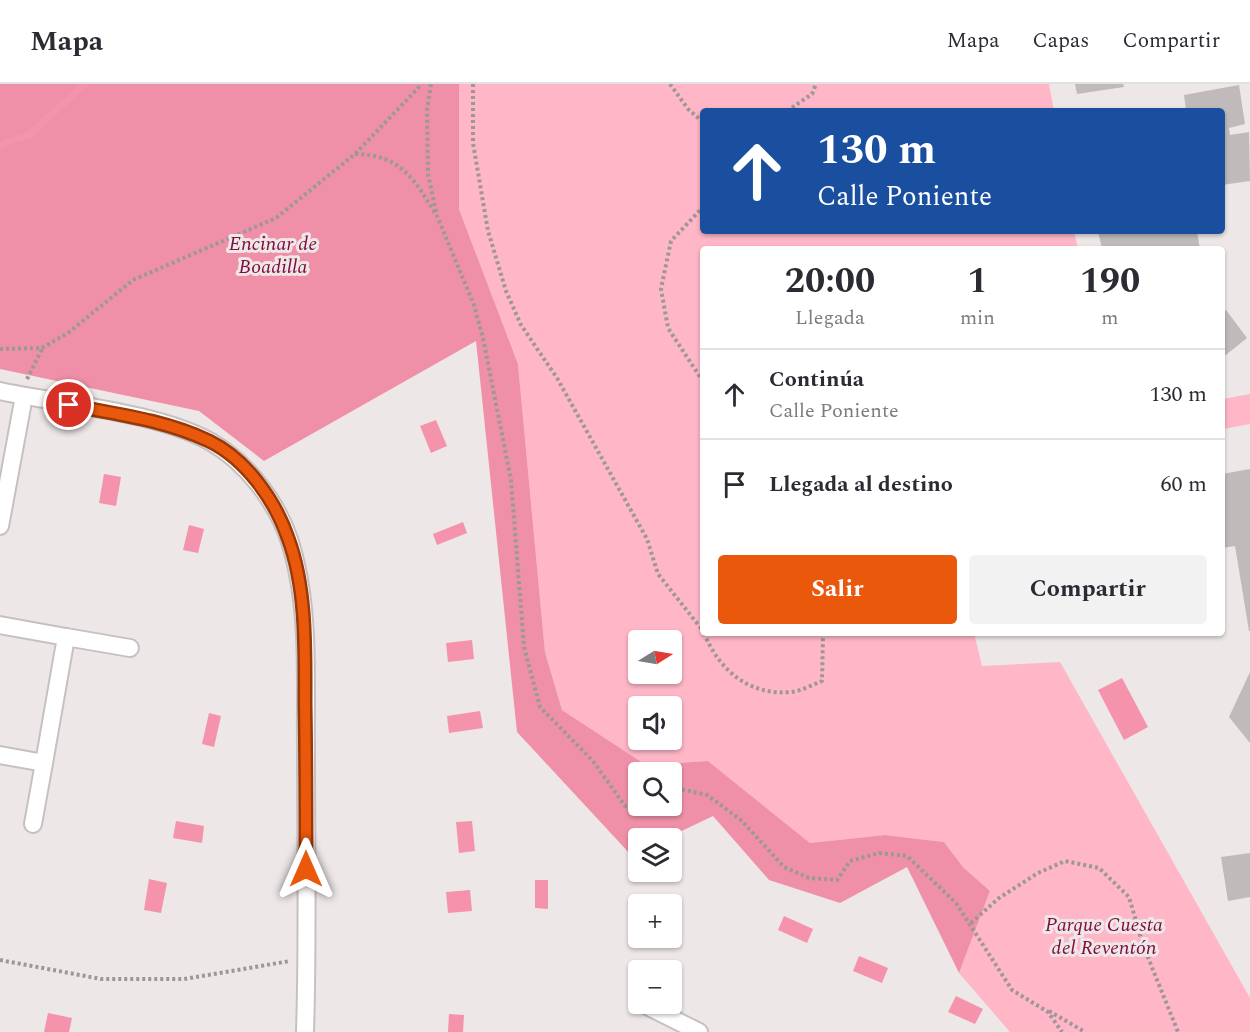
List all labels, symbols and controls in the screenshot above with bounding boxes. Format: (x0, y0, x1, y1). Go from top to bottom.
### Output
text: Mapa (30, 20, 103, 63)
text: Mapa (947, 25, 1000, 57)
text: Capas (1033, 25, 1089, 57)
text: Compartir (1122, 25, 1220, 57)
text: 130 m (817, 119, 936, 182)
icon: ahead (718, 132, 796, 210)
text: Calle Poniente (817, 176, 992, 218)
park label: Encinar de Boadilla (229, 229, 317, 282)
text: 20:00 (785, 254, 875, 309)
text: 1 (967, 254, 988, 309)
text: 190 (1080, 254, 1140, 309)
text: Llegada (795, 303, 865, 333)
text: min (960, 303, 995, 333)
text: m (1101, 303, 1119, 333)
text: Continúa (769, 363, 864, 396)
icon: ahead (718, 378, 751, 411)
text: 130 m (1150, 378, 1207, 411)
pin (43, 379, 94, 430)
icon: arrive (52, 388, 85, 421)
text: Calle Poniente (769, 396, 899, 426)
icon: arrive (718, 468, 751, 501)
text: Llegada al destino (769, 468, 953, 501)
text: 60 m (1161, 468, 1207, 501)
button: Salir (718, 555, 957, 624)
button: Compartir (969, 555, 1207, 624)
north arrow (628, 630, 682, 684)
map controls (628, 630, 682, 1014)
button: sound (628, 696, 682, 750)
button: search (628, 762, 682, 816)
button: layers (628, 828, 682, 882)
position arrow (274, 837, 338, 901)
button: + (628, 894, 682, 948)
park label: Parque Cuesta del Reventón (1045, 910, 1163, 963)
button: − (628, 960, 682, 1014)

